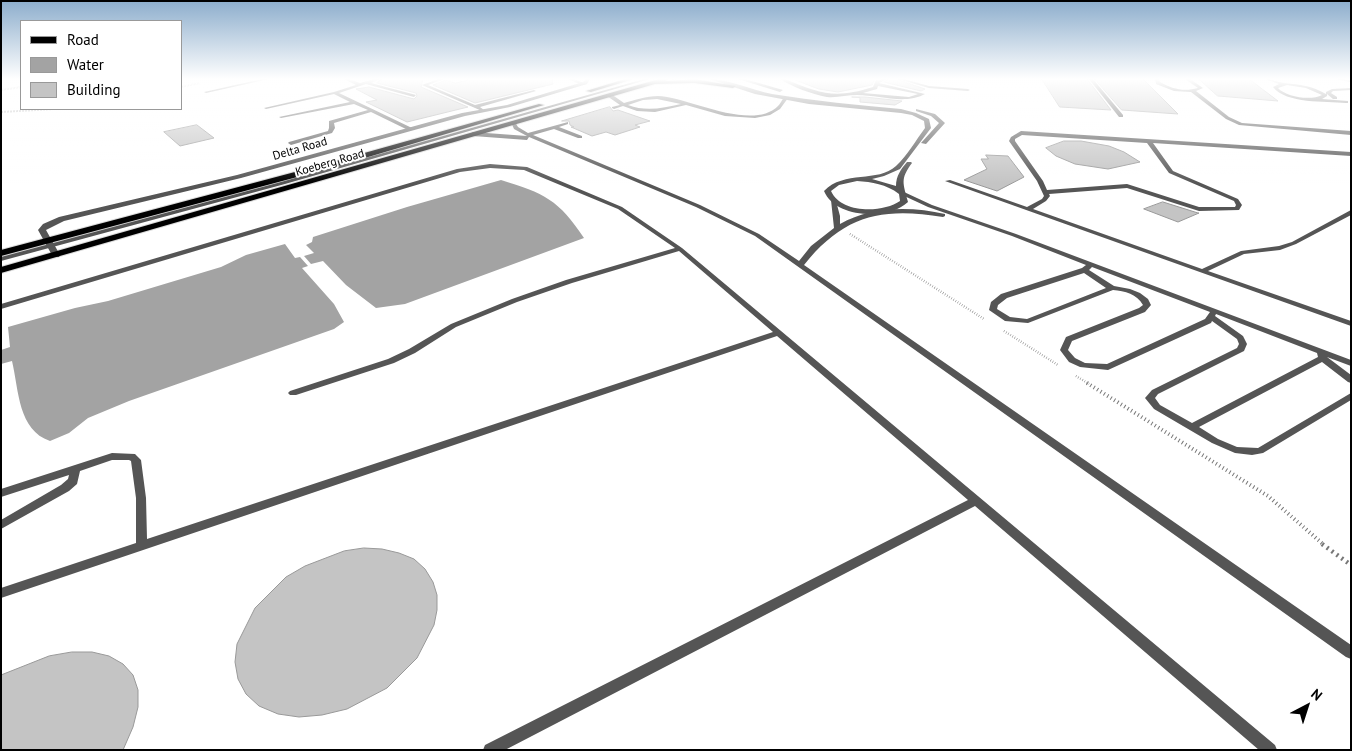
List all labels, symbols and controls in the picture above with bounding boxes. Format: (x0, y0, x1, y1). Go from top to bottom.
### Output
legend (20, 20, 182, 110)
text: Road (67, 30, 99, 49)
text: Water (67, 55, 104, 74)
text: Building (67, 80, 121, 99)
street label: Delta Road (271, 134, 329, 164)
street label: Koeberg Road (294, 146, 366, 180)
north arrow (1282, 681, 1332, 731)
text: N (1307, 685, 1326, 704)

